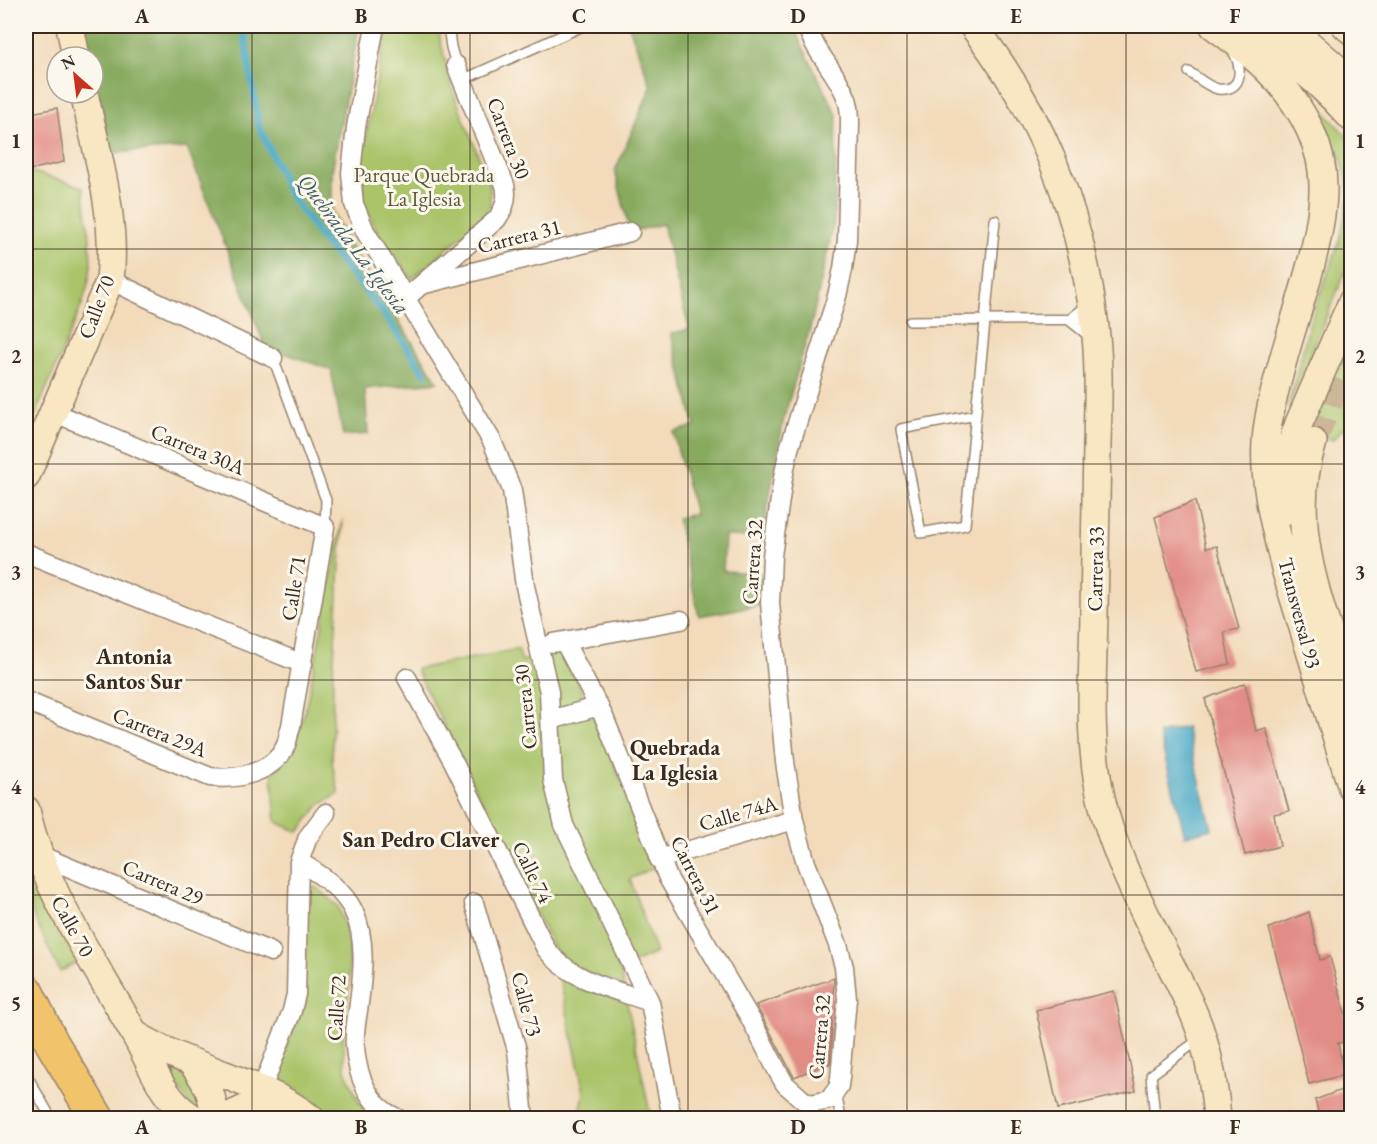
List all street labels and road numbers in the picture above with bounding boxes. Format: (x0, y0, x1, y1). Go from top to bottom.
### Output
street label: Carrera 30 (481, 93, 537, 183)
street label: Carrera 31 (474, 213, 564, 259)
street label: Calle 70 (72, 271, 120, 343)
street label: Carrera 30A (147, 417, 250, 481)
street label: Carrera 32 (736, 519, 768, 605)
street label: Carrera 33 (1081, 526, 1109, 612)
street label: Calle 71 (275, 553, 311, 623)
street label: Transversal 93 (1272, 555, 1328, 671)
street label: Carrera 30 (507, 663, 543, 751)
street label: Carrera 29A (109, 701, 212, 763)
street label: Calle 74A (696, 789, 781, 837)
street label: Carrera 31 (665, 831, 727, 919)
street label: Calle 74 (506, 836, 560, 908)
street label: Carrera 29 (118, 853, 208, 911)
street label: Calle 70 (45, 891, 101, 961)
street label: Calle 73 (505, 969, 549, 1039)
street label: Calle 72 (320, 974, 352, 1042)
street label: Carrera 32 (802, 993, 836, 1081)

